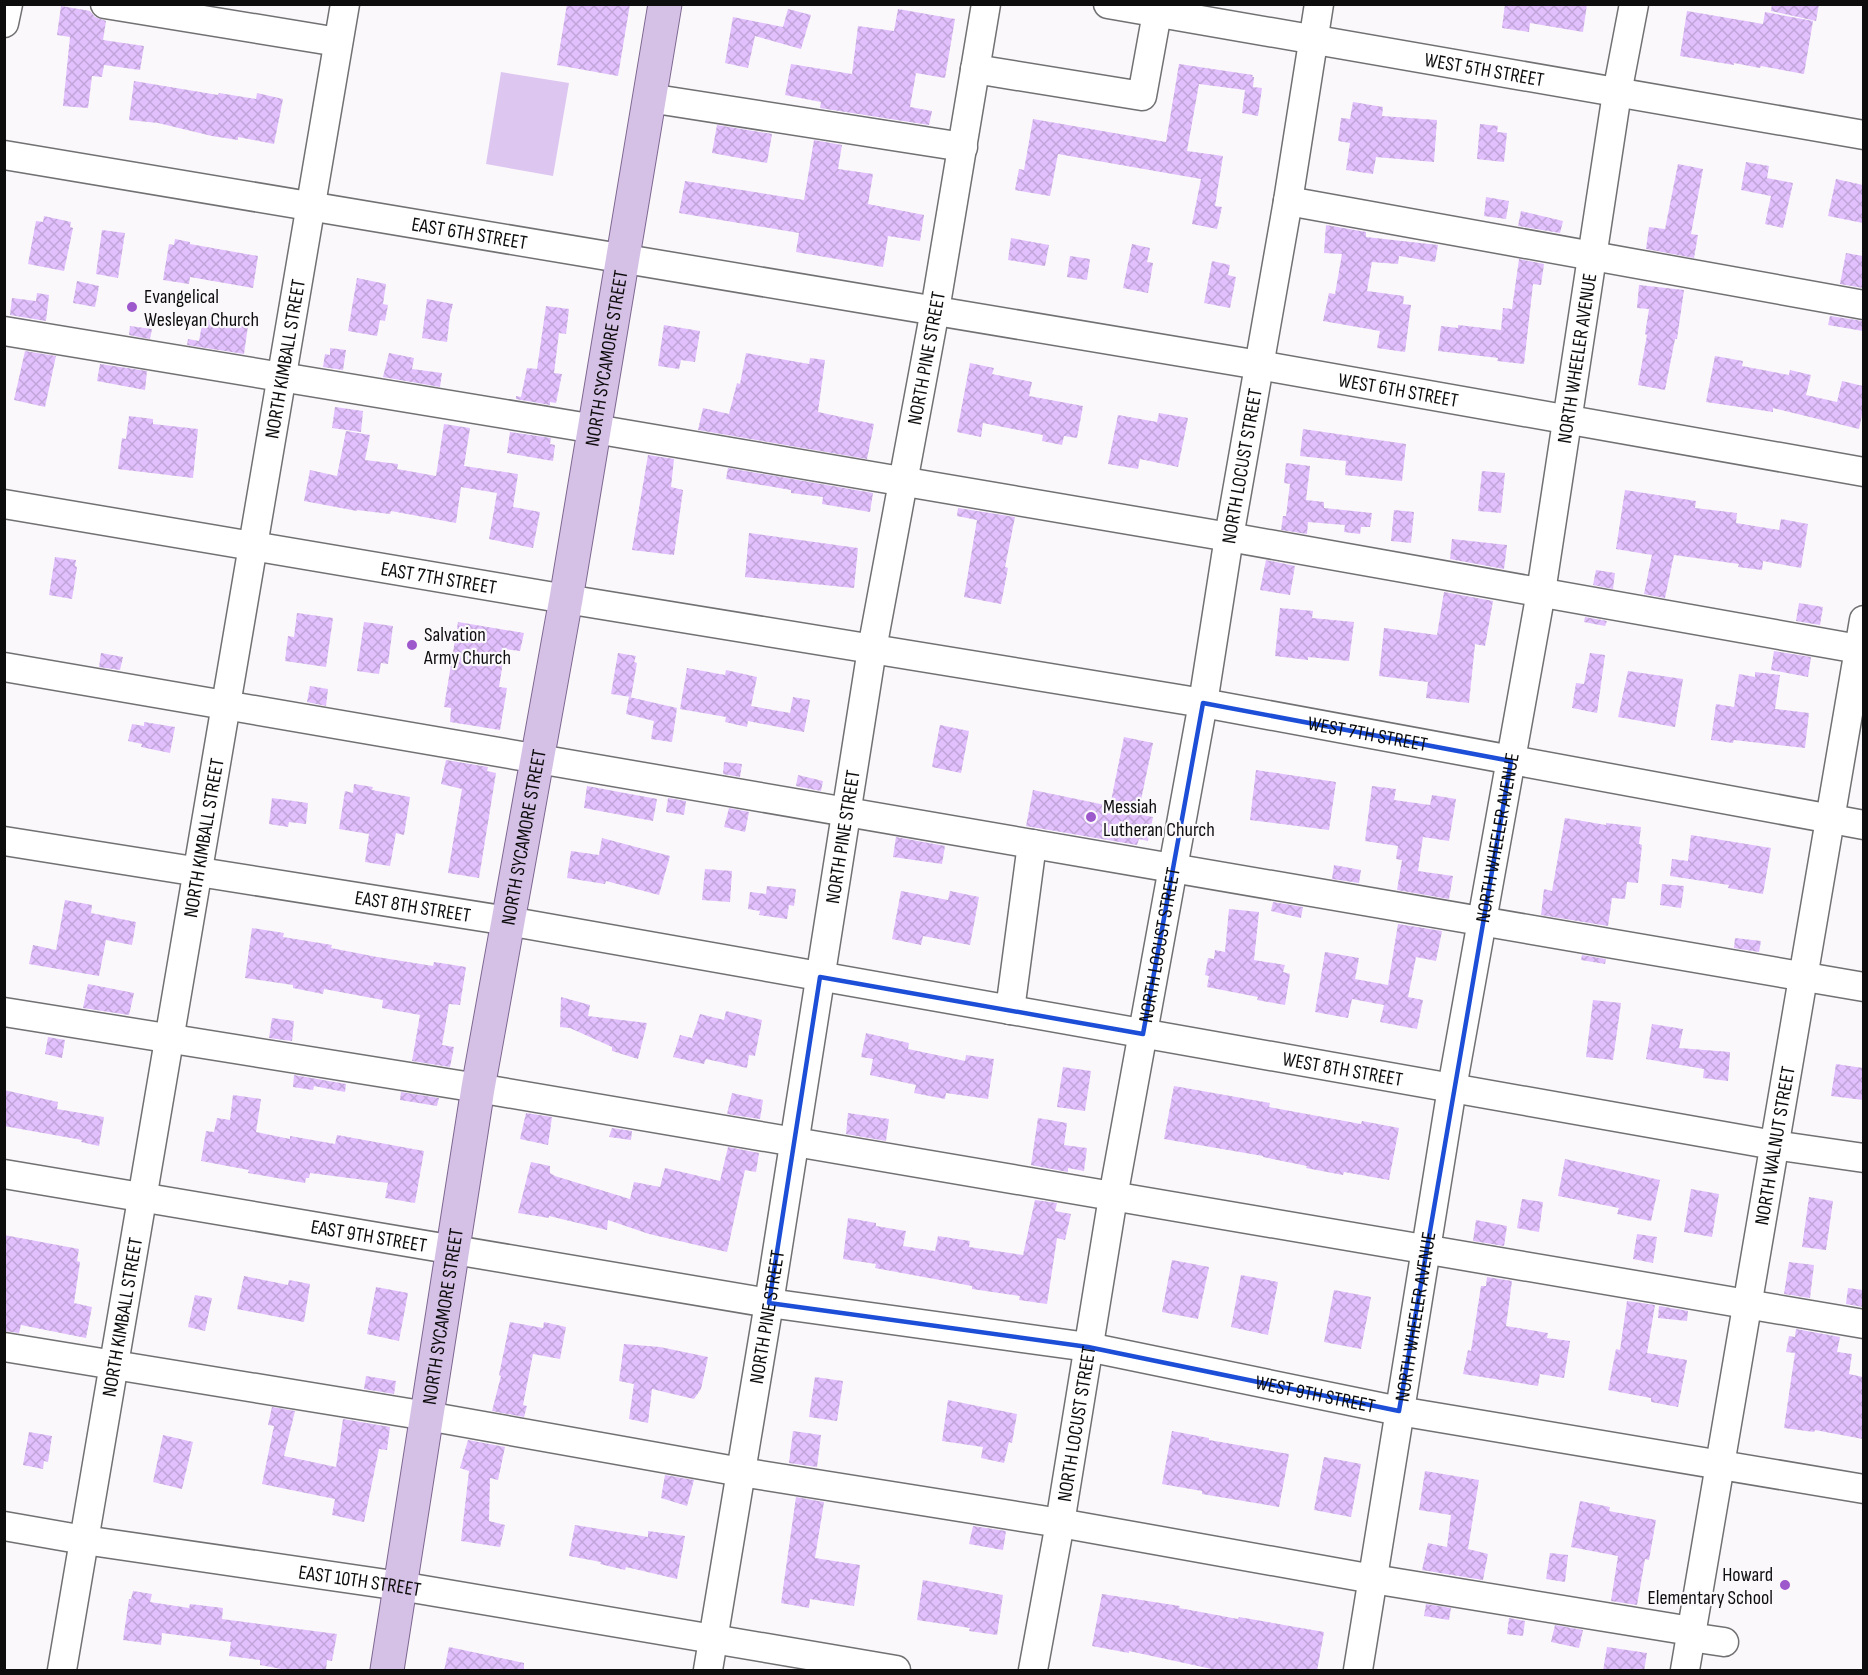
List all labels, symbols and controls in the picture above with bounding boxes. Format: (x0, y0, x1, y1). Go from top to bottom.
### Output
street label: WEST 5TH STREET (1423, 48, 1546, 92)
street label: EAST 6TH STREET (410, 212, 529, 255)
street label: NORTH SYCAMORE STREET (581, 269, 634, 448)
street label: NORTH WHEELER AVENUE (1553, 272, 1602, 445)
street label: NORTH KIMBALL STREET (260, 277, 311, 440)
place label: Evangelical Wesleyan Church (144, 285, 259, 332)
street label: NORTH PINE STREET (903, 290, 951, 427)
marker: Evangelical Wesleyan Church (125, 300, 139, 314)
street label: WEST 6TH STREET (1336, 368, 1460, 413)
street label: NORTH LOCUST STREET (1217, 387, 1268, 545)
street label: EAST 7TH STREET (379, 557, 498, 600)
place label: Salvation Army Church (423, 623, 511, 670)
marker: Salvation Army Church (405, 638, 419, 652)
street label: WEST 7TH STREET (1306, 712, 1430, 757)
street label: NORTH SYCAMORE STREET (497, 747, 552, 927)
street label: NORTH WHEELER AVENUE (1471, 751, 1525, 924)
street label: NORTH KIMBALL STREET (179, 757, 230, 920)
street label: NORTH PINE STREET (821, 768, 866, 906)
place label: Messiah Lutheran Church (1103, 795, 1215, 842)
marker: Messiah Lutheran Church (1084, 810, 1098, 824)
street label: NORTH LOCUST STREET (1134, 866, 1186, 1025)
street label: EAST 8TH STREET (353, 886, 472, 928)
street label: WEST 8TH STREET (1281, 1047, 1405, 1092)
street label: NORTH WALNUT STREET (1750, 1064, 1801, 1227)
street label: EAST 9TH STREET (309, 1215, 428, 1258)
street label: NORTH SYCAMORE STREET (418, 1227, 469, 1406)
street label: NORTH WHEELER AVENUE (1391, 1230, 1442, 1404)
street label: NORTH KIMBALL STREET (98, 1236, 148, 1399)
street label: NORTH PINE STREET (745, 1248, 790, 1386)
street label: NORTH LOCUST STREET (1053, 1344, 1102, 1503)
street label: WEST 9TH STREET (1253, 1371, 1377, 1419)
street label: EAST 10TH STREET (297, 1560, 423, 1602)
place label: Howard Elementary School (1647, 1563, 1773, 1610)
marker: Howard Elementary School (1778, 1578, 1792, 1592)

